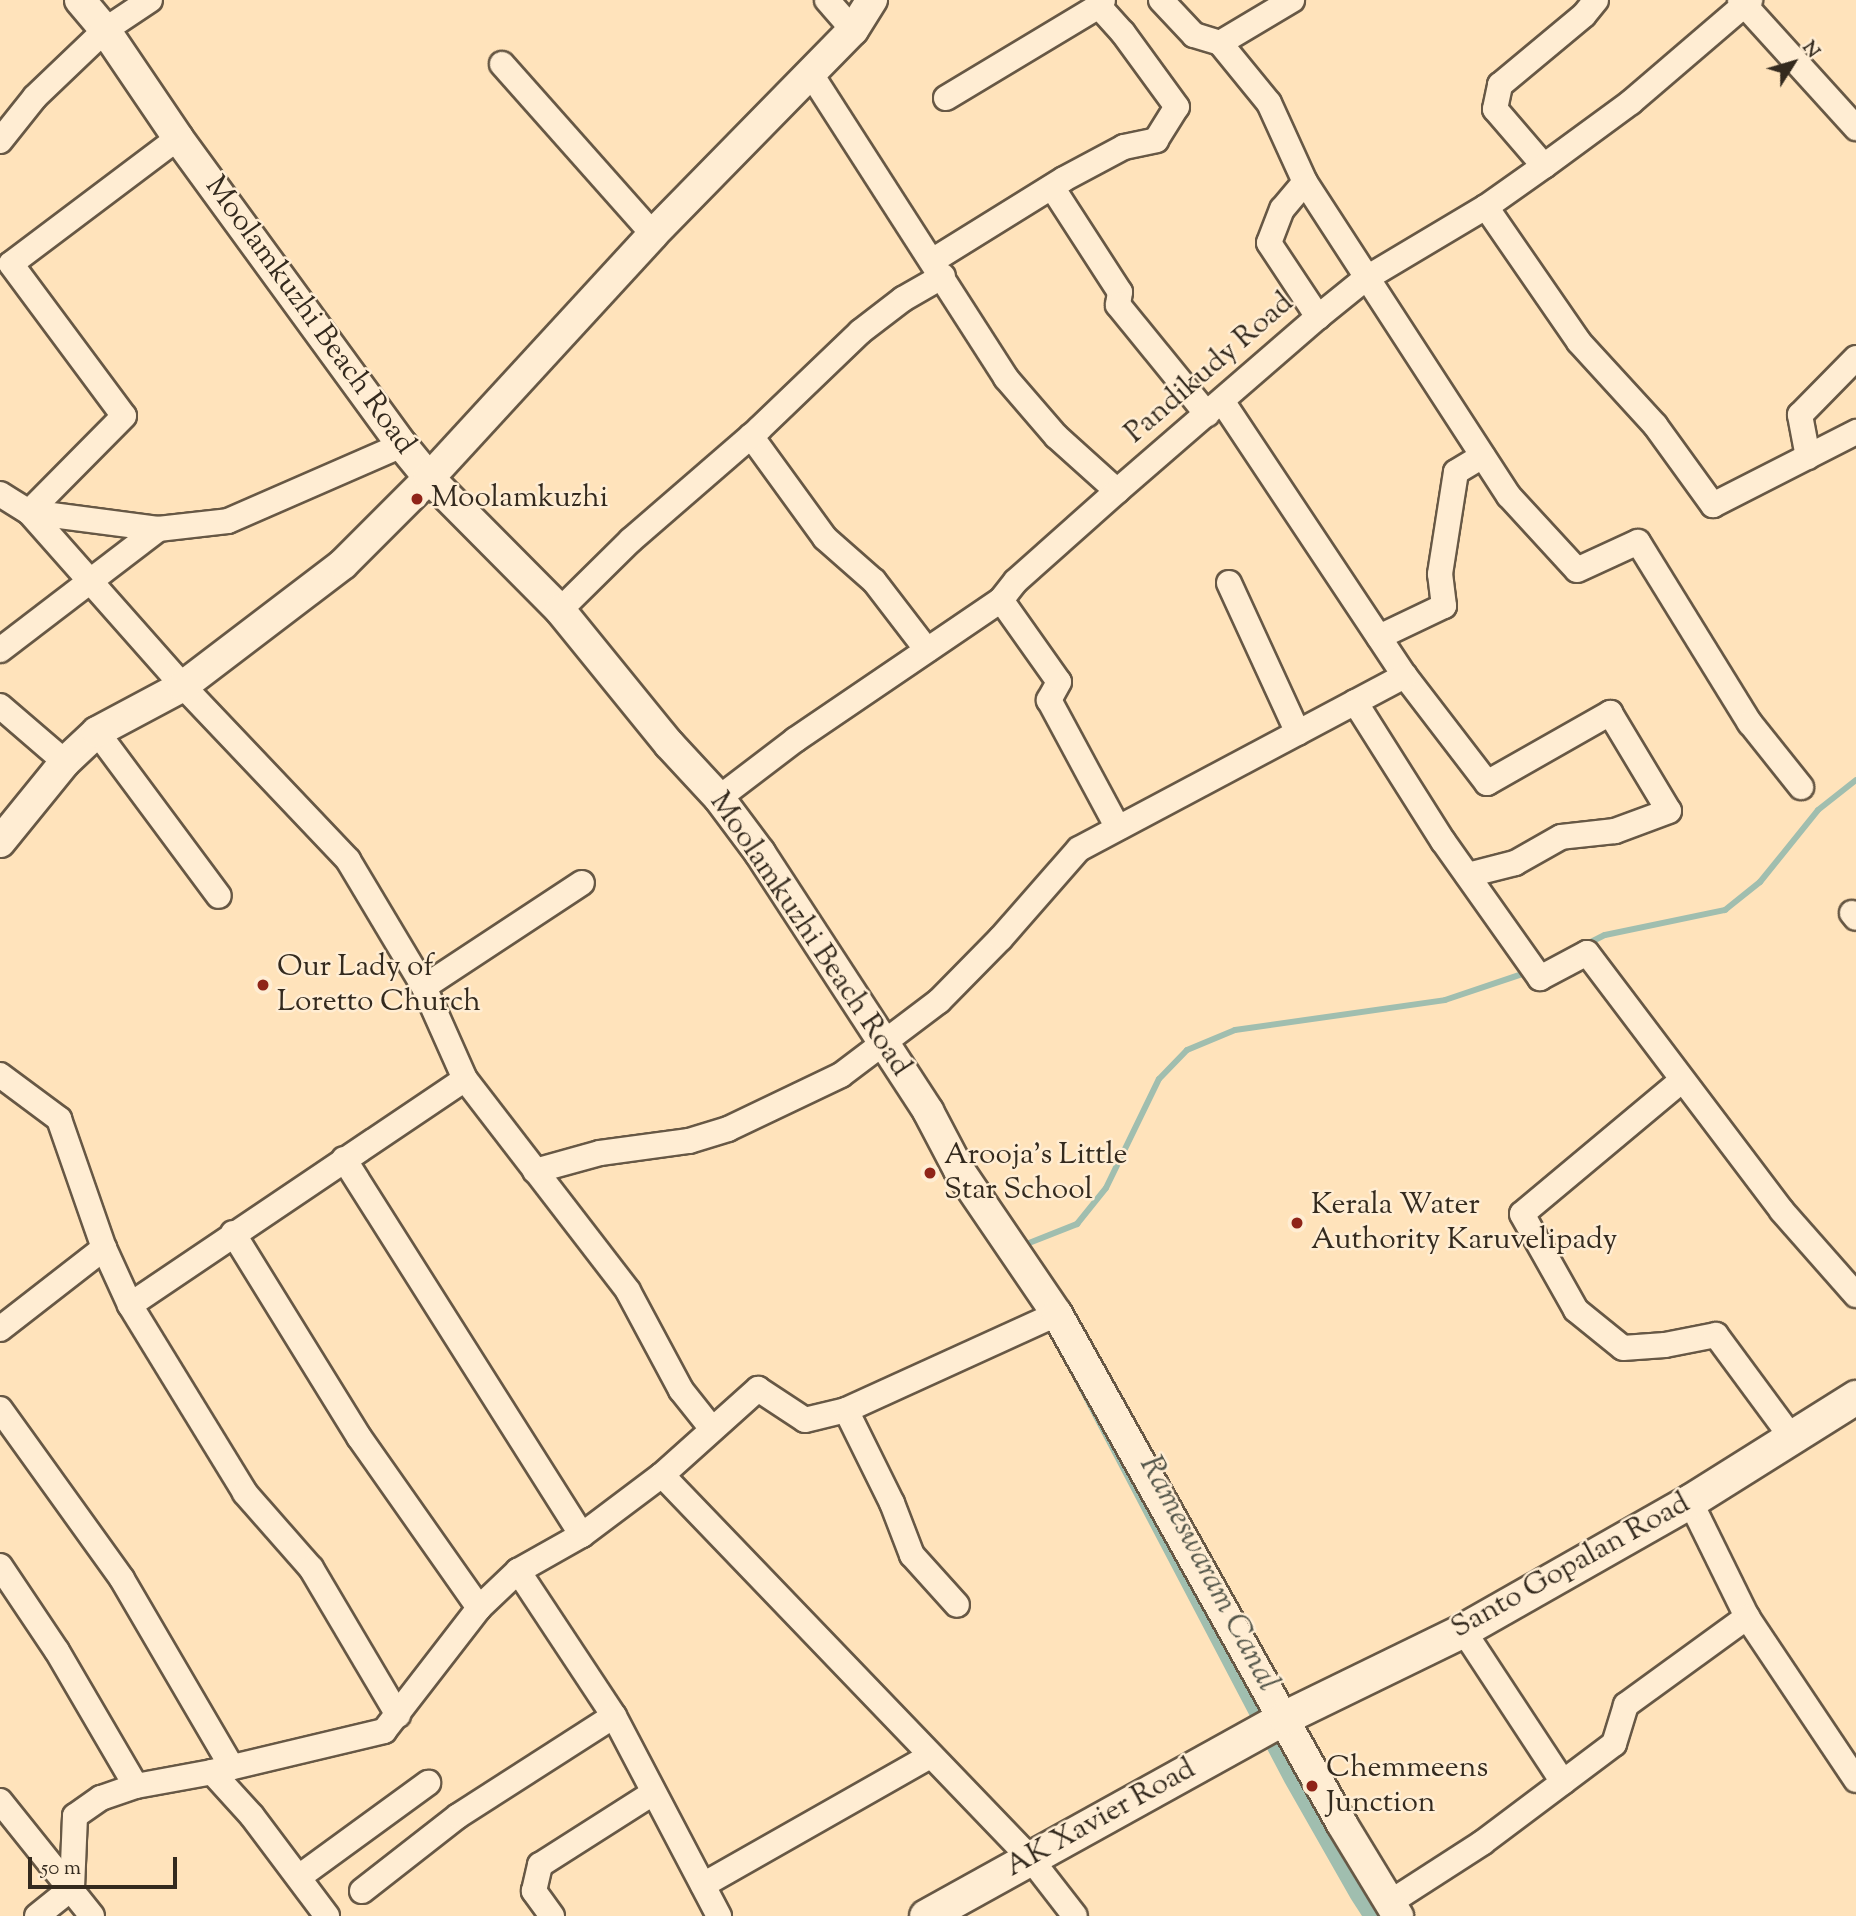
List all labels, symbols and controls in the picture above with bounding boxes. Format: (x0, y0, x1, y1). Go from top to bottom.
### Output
north arrow (1758, 28, 1828, 98)
text: N (1795, 36, 1826, 64)
street label: Moolamkuzhi Beach Road (196, 170, 422, 462)
street label: Pandikudy Road (1118, 286, 1302, 452)
place label: Moolamkuzhi (431, 481, 608, 517)
marker: Moolamkuzhi (409, 491, 425, 507)
street label: Moolamkuzhi Beach Road (700, 786, 918, 1084)
place label: Our Lady of Loretto Church (277, 950, 481, 1020)
marker: Our Lady of Loretto Church (255, 977, 271, 993)
place label: Arooja's Little Star School (944, 1138, 1128, 1208)
marker: Arooja's Little Star School (922, 1165, 938, 1181)
place label: Kerala Water Authority Karuvelipady (1311, 1188, 1618, 1258)
marker: Kerala Water Authority Karuvelipady (1289, 1215, 1305, 1231)
water label: Rameswaram Canal (1130, 1450, 1286, 1698)
street label: Santo Gopalan Road (1445, 1487, 1697, 1647)
place label: Chemmeens Junction (1326, 1751, 1488, 1822)
street label: AK Xavier Road (1000, 1752, 1202, 1886)
marker: Chemmeens Junction (1304, 1778, 1320, 1794)
scale bar (32, 1842, 180, 1886)
text: 50 m (41, 1854, 81, 1884)

